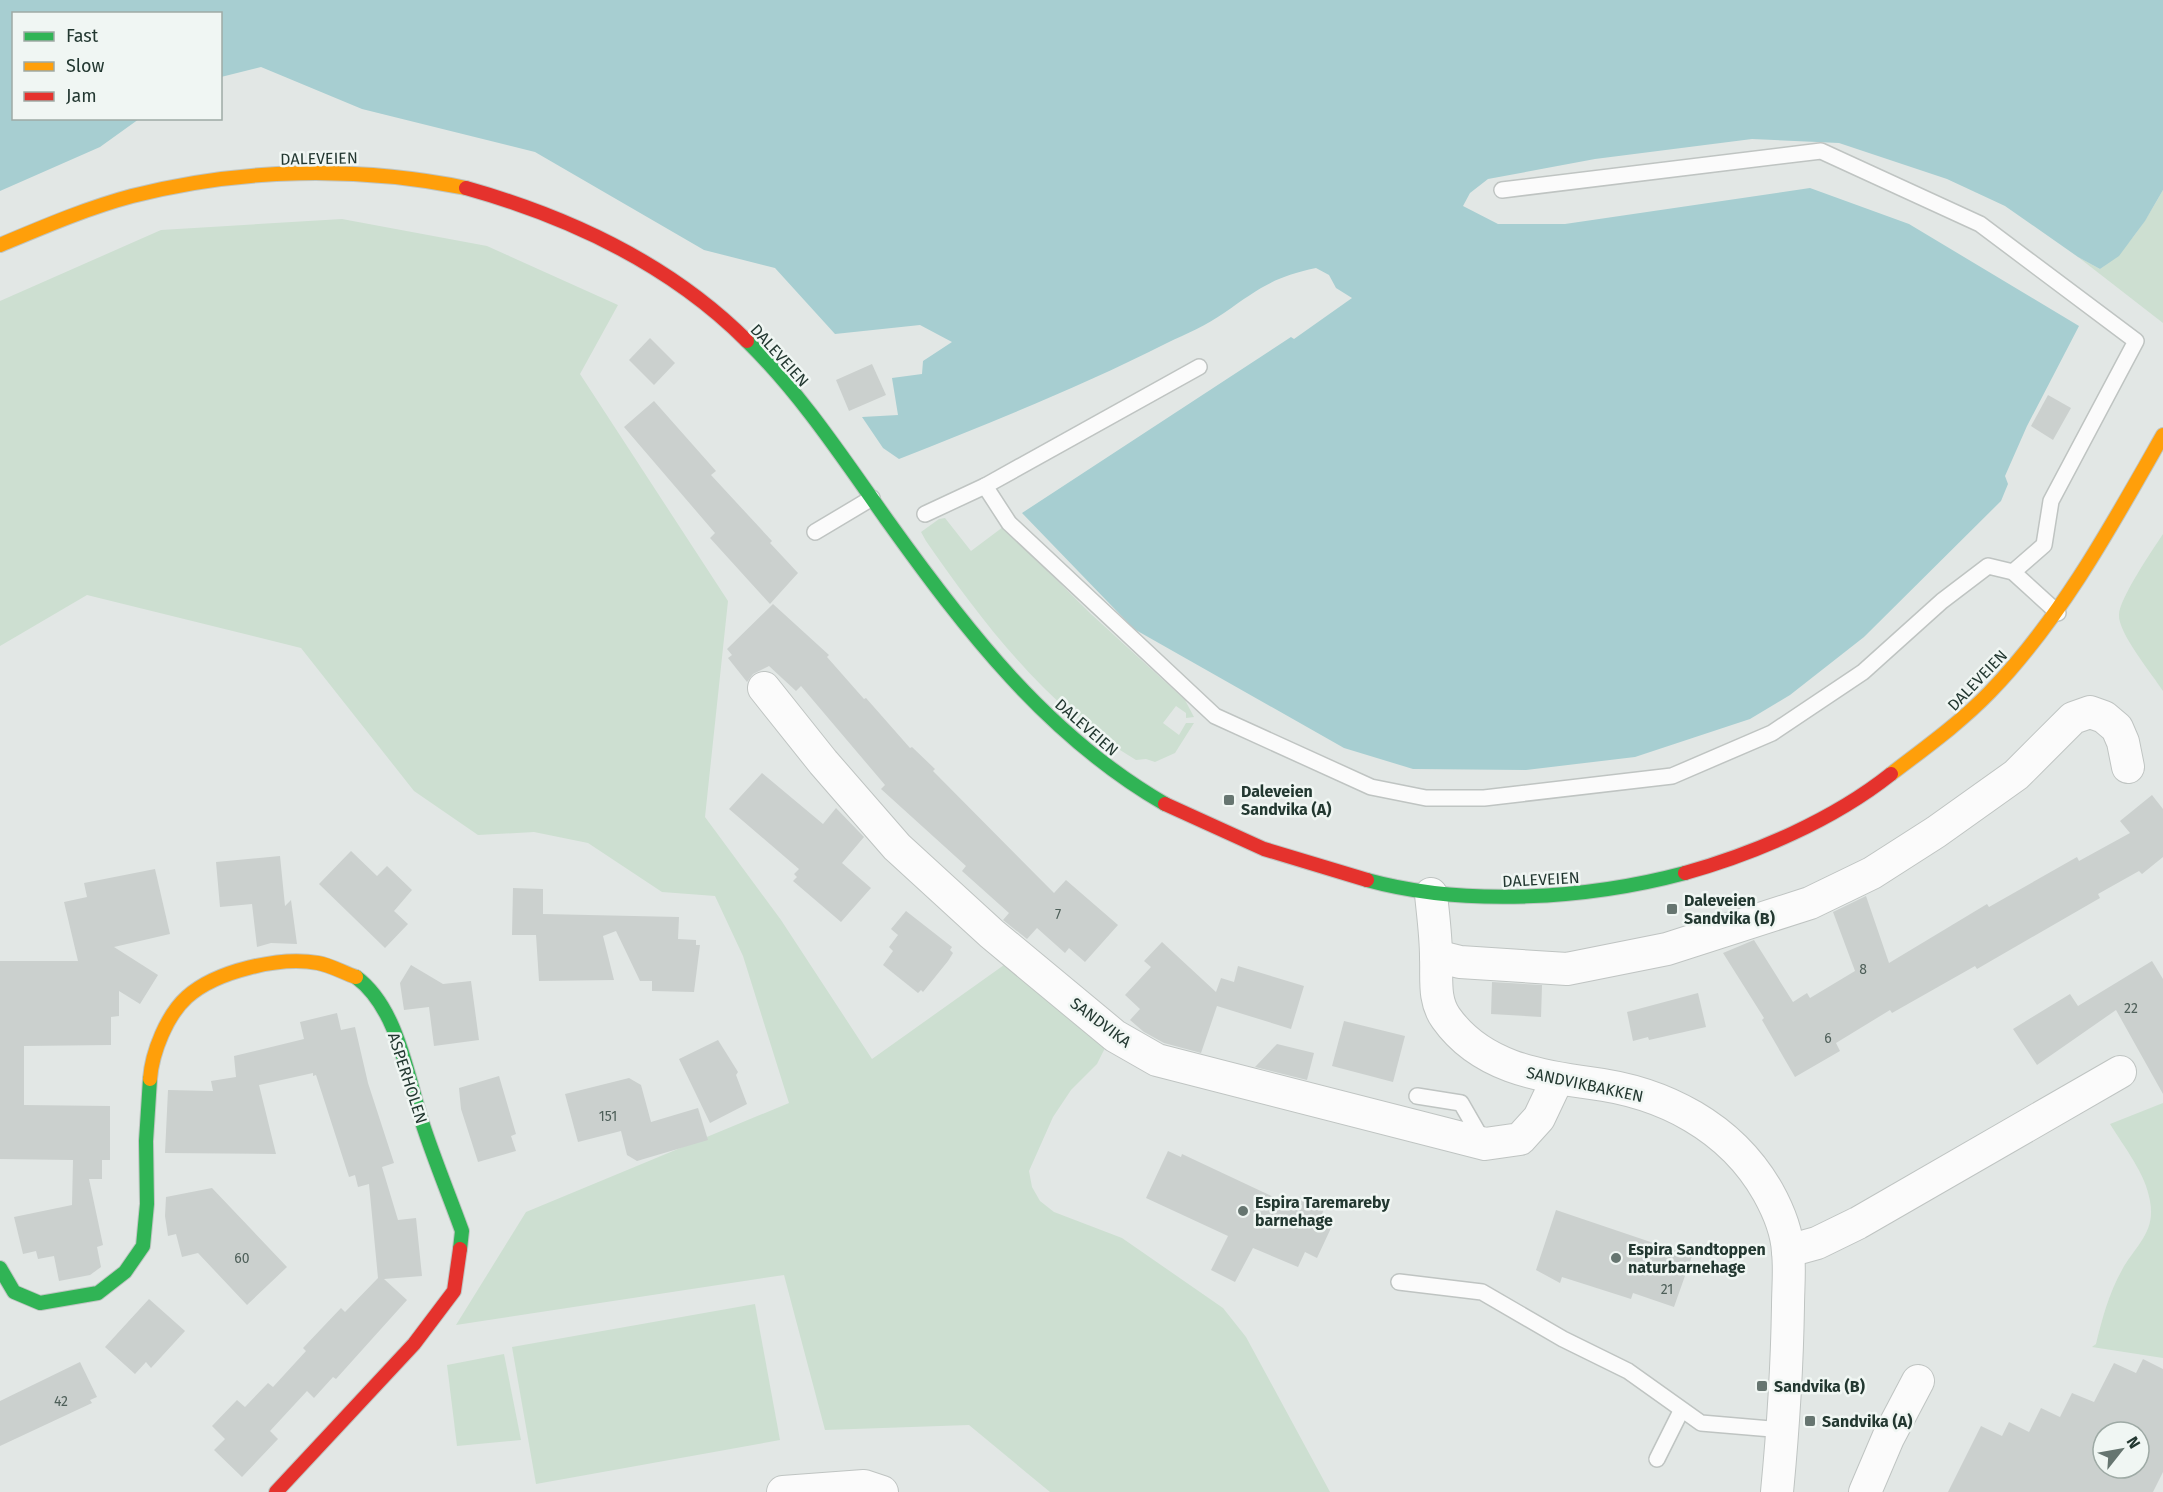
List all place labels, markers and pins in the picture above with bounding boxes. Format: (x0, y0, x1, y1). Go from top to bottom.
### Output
place label: Daleveien Sandvika (A) (1241, 782, 1331, 819)
marker: Daleveien Sandvika (A) (1222, 793, 1236, 807)
place label: Daleveien Sandvika (B) (1684, 891, 1775, 928)
marker: Daleveien Sandvika (B) (1665, 902, 1679, 916)
place label: Espira Taremareby barnehage (1255, 1193, 1390, 1230)
marker: Espira Taremareby barnehage (1236, 1204, 1250, 1218)
place label: Espira Sandtoppen naturbarnehage (1628, 1240, 1766, 1277)
marker: Espira Sandtoppen naturbarnehage (1609, 1251, 1623, 1265)
place label: Sandvika (B) (1774, 1377, 1865, 1396)
marker: Sandvika (B) (1755, 1379, 1769, 1393)
place label: Sandvika (A) (1822, 1412, 1912, 1431)
marker: Sandvika (A) (1803, 1414, 1817, 1428)

